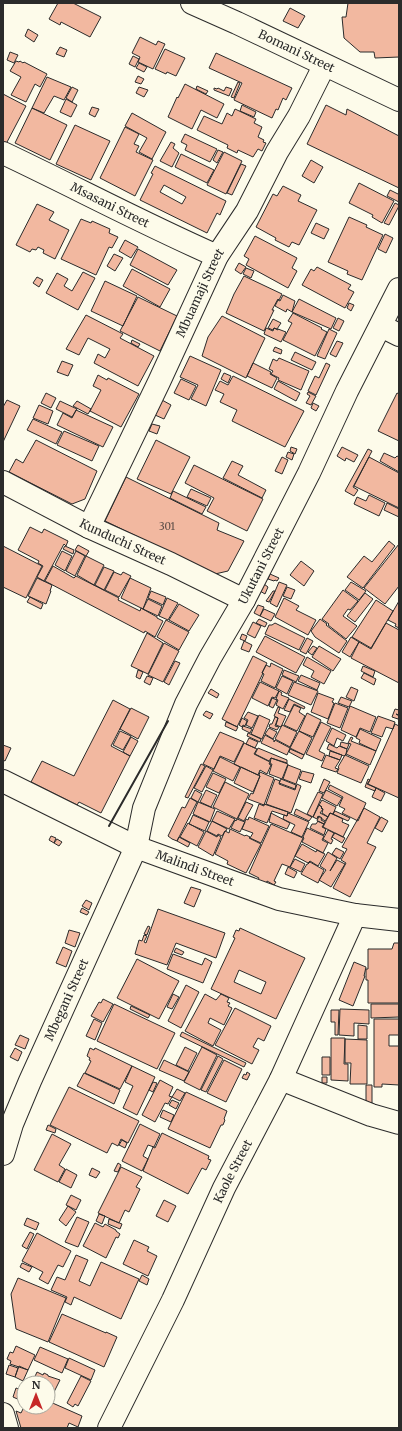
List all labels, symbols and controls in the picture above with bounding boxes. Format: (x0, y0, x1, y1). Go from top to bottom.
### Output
street label: Bomani Street (256, 26, 337, 75)
street label: Msasani Street (68, 179, 152, 231)
street label: Mbuamaji Street (173, 245, 227, 339)
street label: Kunduchi Street (77, 515, 169, 568)
house number: 301 (159, 520, 176, 533)
street label: Ukutani Street (235, 525, 287, 607)
street label: Malindi Street (154, 847, 237, 889)
street label: Mbegani Street (41, 956, 92, 1043)
street label: Kaole Street (210, 1137, 255, 1205)
north arrow (16, 1375, 56, 1415)
text: N (32, 1378, 41, 1392)

